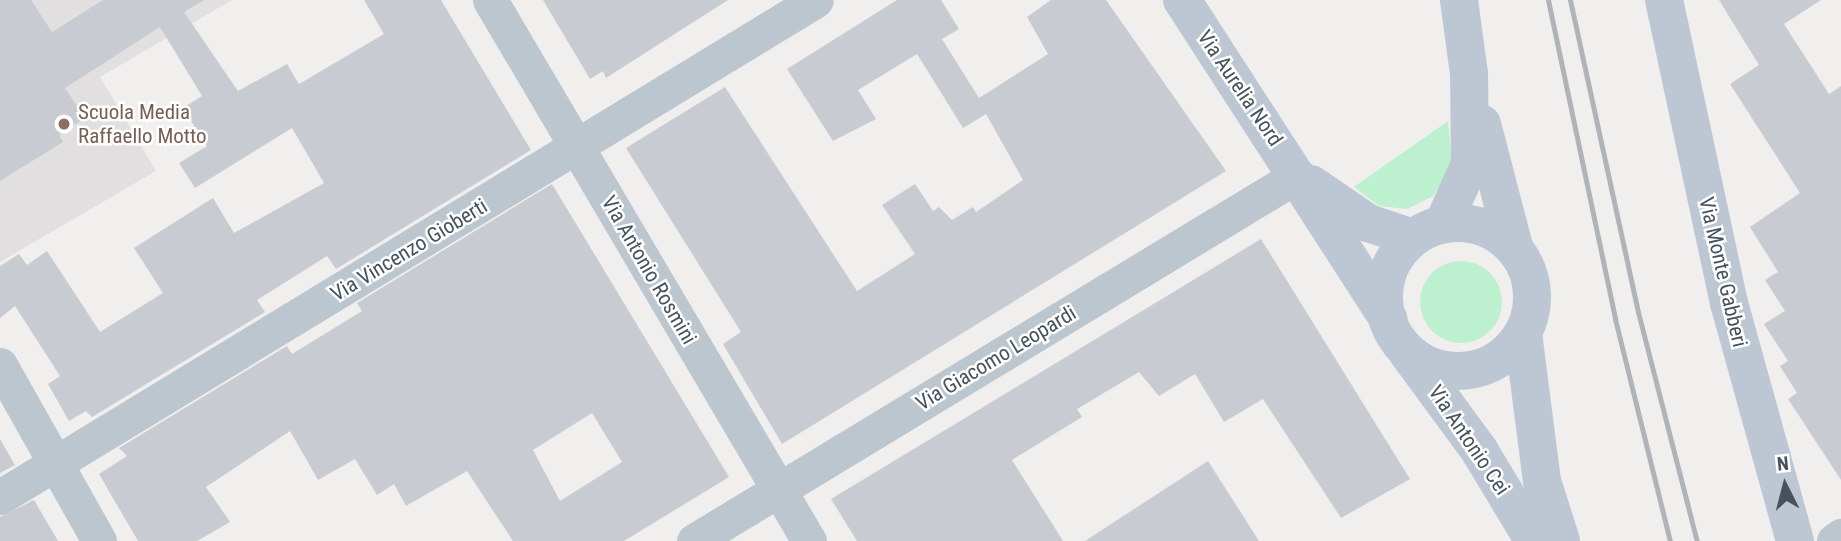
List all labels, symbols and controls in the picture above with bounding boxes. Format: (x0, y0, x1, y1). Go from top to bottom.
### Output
street label: Via Aurelia Nord (1192, 25, 1288, 151)
place label: Scuola Media Raffaello Motto (78, 99, 207, 149)
marker: Scuola Media Raffaello Motto (56, 116, 72, 132)
street label: Via Antonio Rosmini (596, 191, 702, 349)
street label: Via Vincenzo Gioberti (326, 193, 492, 307)
street label: Via Monte Gabberi (1693, 195, 1753, 349)
street label: Via Giacomo Leopardi (911, 300, 1081, 416)
street label: Via Antonio Cei (1423, 380, 1515, 500)
north arrow (1750, 450, 1820, 520)
text: N (1776, 452, 1790, 476)

